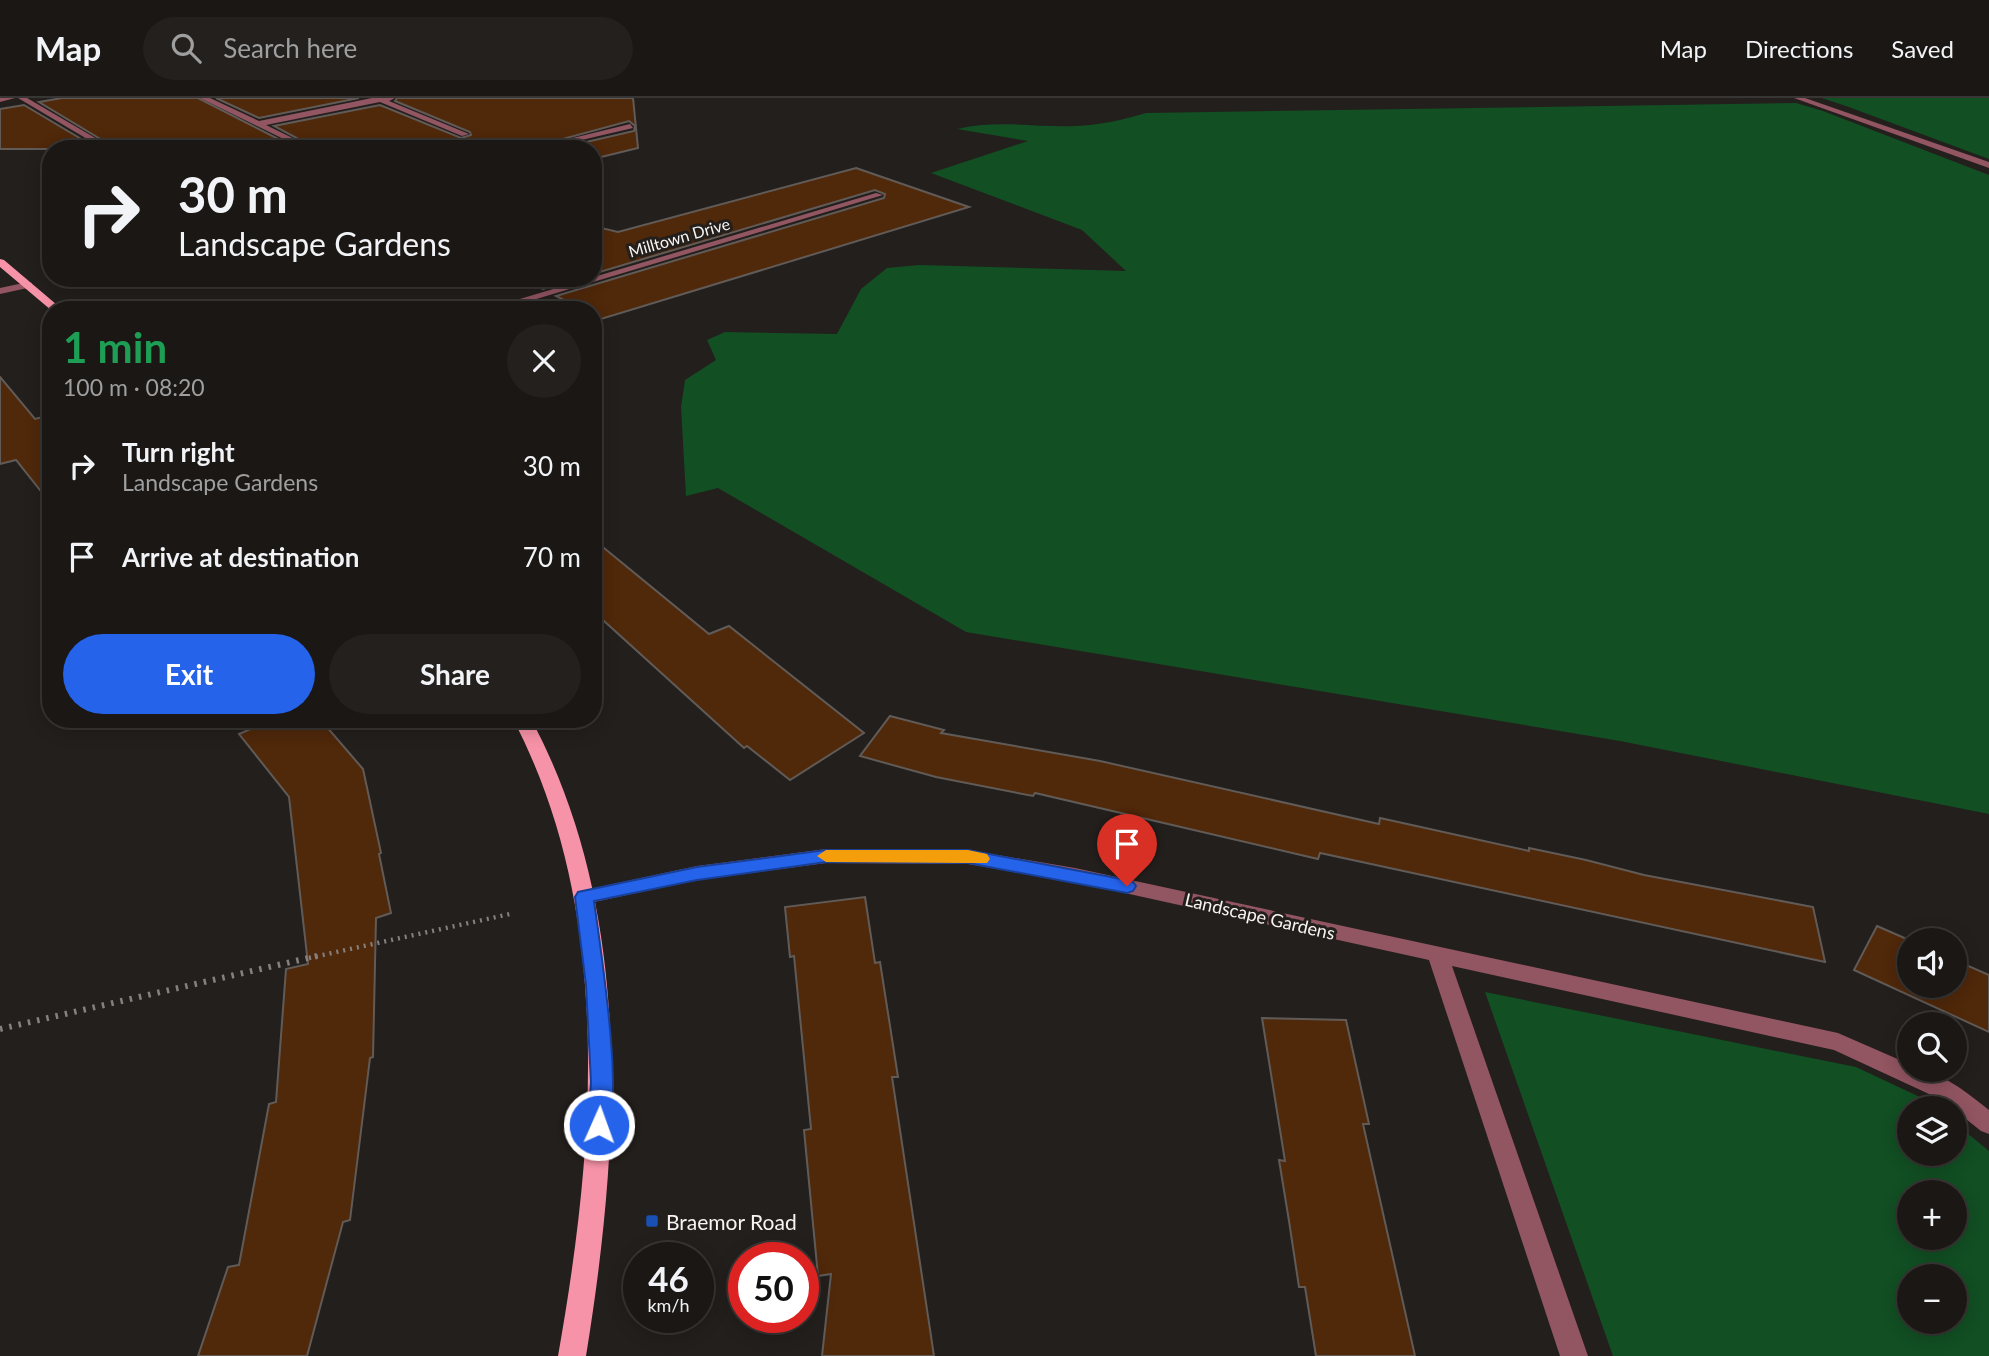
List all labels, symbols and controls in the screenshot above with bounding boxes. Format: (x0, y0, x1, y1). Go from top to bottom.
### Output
search box (143, 17, 633, 80)
text: Map (35, 28, 101, 68)
icon: search (167, 29, 205, 67)
text: Search here (223, 32, 357, 64)
text: Map (1660, 34, 1707, 63)
text: Directions (1745, 34, 1853, 63)
text: Saved (1891, 34, 1954, 63)
text: 30 m (178, 165, 288, 223)
icon: right (63, 168, 154, 259)
street label: Milltown Drive (626, 213, 732, 261)
text: Landscape Gardens (178, 224, 451, 263)
text: 1 min (63, 322, 167, 372)
button: close (507, 324, 581, 398)
text: 100 m · 08:20 (63, 373, 205, 401)
text: Turn right (122, 436, 235, 468)
icon: right (63, 447, 101, 485)
text: 30 m (523, 450, 581, 482)
text: Landscape Gardens (122, 468, 318, 496)
icon: arrive (63, 538, 101, 576)
text: Arrive at destination (122, 541, 359, 573)
text: 70 m (523, 541, 581, 573)
button: Exit (63, 634, 315, 714)
button: Share (329, 634, 581, 714)
pin (1097, 814, 1157, 886)
icon: arrive (1108, 825, 1146, 863)
street label: Landscape Gardens (1183, 888, 1337, 944)
map controls (1897, 928, 1967, 1334)
button: sound (1897, 928, 1967, 998)
button: search (1897, 1012, 1967, 1082)
position arrow (562, 1088, 636, 1162)
button: layers (1897, 1096, 1967, 1166)
button: + (1897, 1180, 1967, 1250)
place label: Braemor Road (666, 1209, 797, 1234)
marker: Braemor Road (644, 1213, 660, 1229)
speed limit sign: 50 (728, 1242, 819, 1333)
text: 46 (648, 1257, 689, 1299)
button: − (1897, 1264, 1967, 1334)
text: km/h (647, 1294, 690, 1316)

